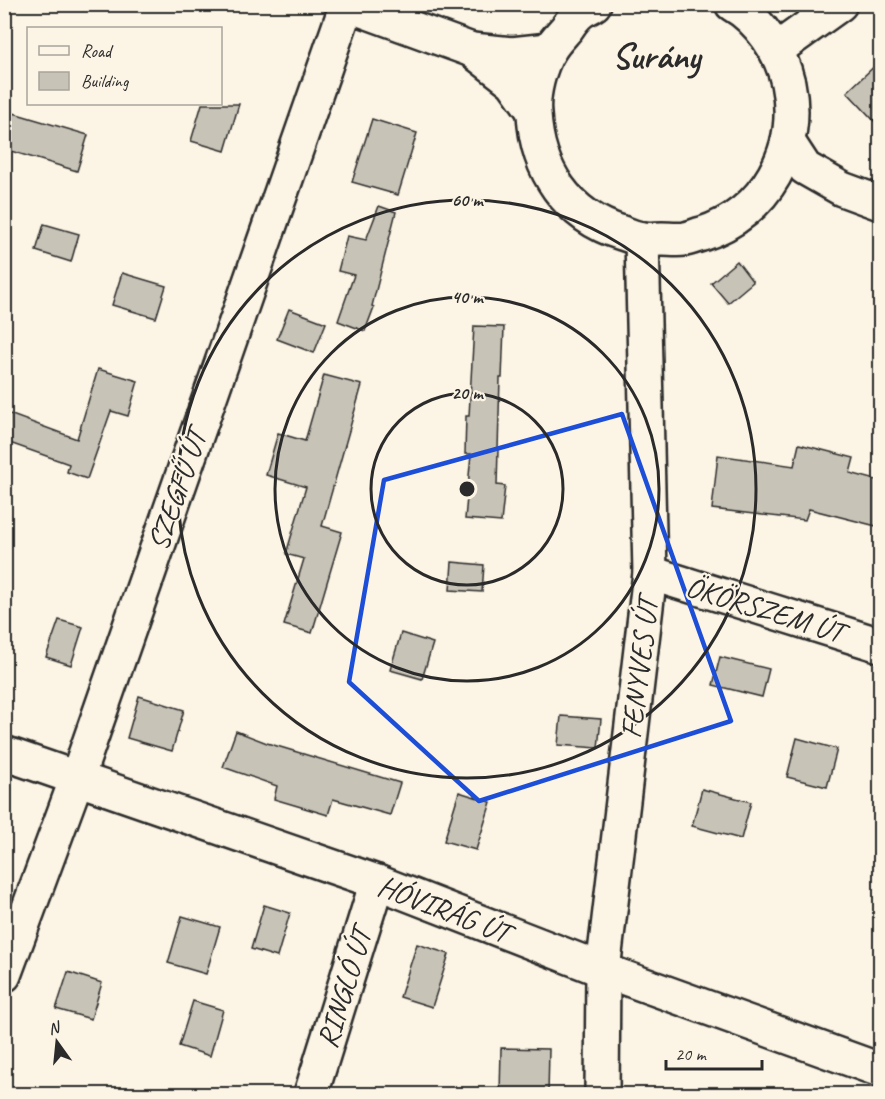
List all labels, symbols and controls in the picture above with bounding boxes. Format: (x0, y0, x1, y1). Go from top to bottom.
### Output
legend (27, 27, 222, 105)
district label: Surány (612, 33, 703, 79)
text: Road (81, 40, 114, 62)
text: Building (81, 70, 130, 92)
text: 60 m (451, 189, 484, 211)
text: 40 m (452, 286, 484, 308)
text: 20 m (452, 382, 484, 404)
street label: SZEGFŰ ÚT (139, 419, 217, 555)
centre of rings (457, 479, 477, 499)
street label: ÖKÖRSZEM ÚT (681, 567, 855, 653)
street label: FENYVES ÚT (612, 590, 667, 740)
street label: HÓVIRÁG ÚT (373, 866, 521, 954)
street label: RINGLÓ ÚT (308, 918, 382, 1052)
north arrow (27, 1012, 87, 1072)
text: N (46, 1017, 64, 1039)
scale bar (666, 1033, 762, 1071)
text: 20 m (675, 1043, 708, 1065)

